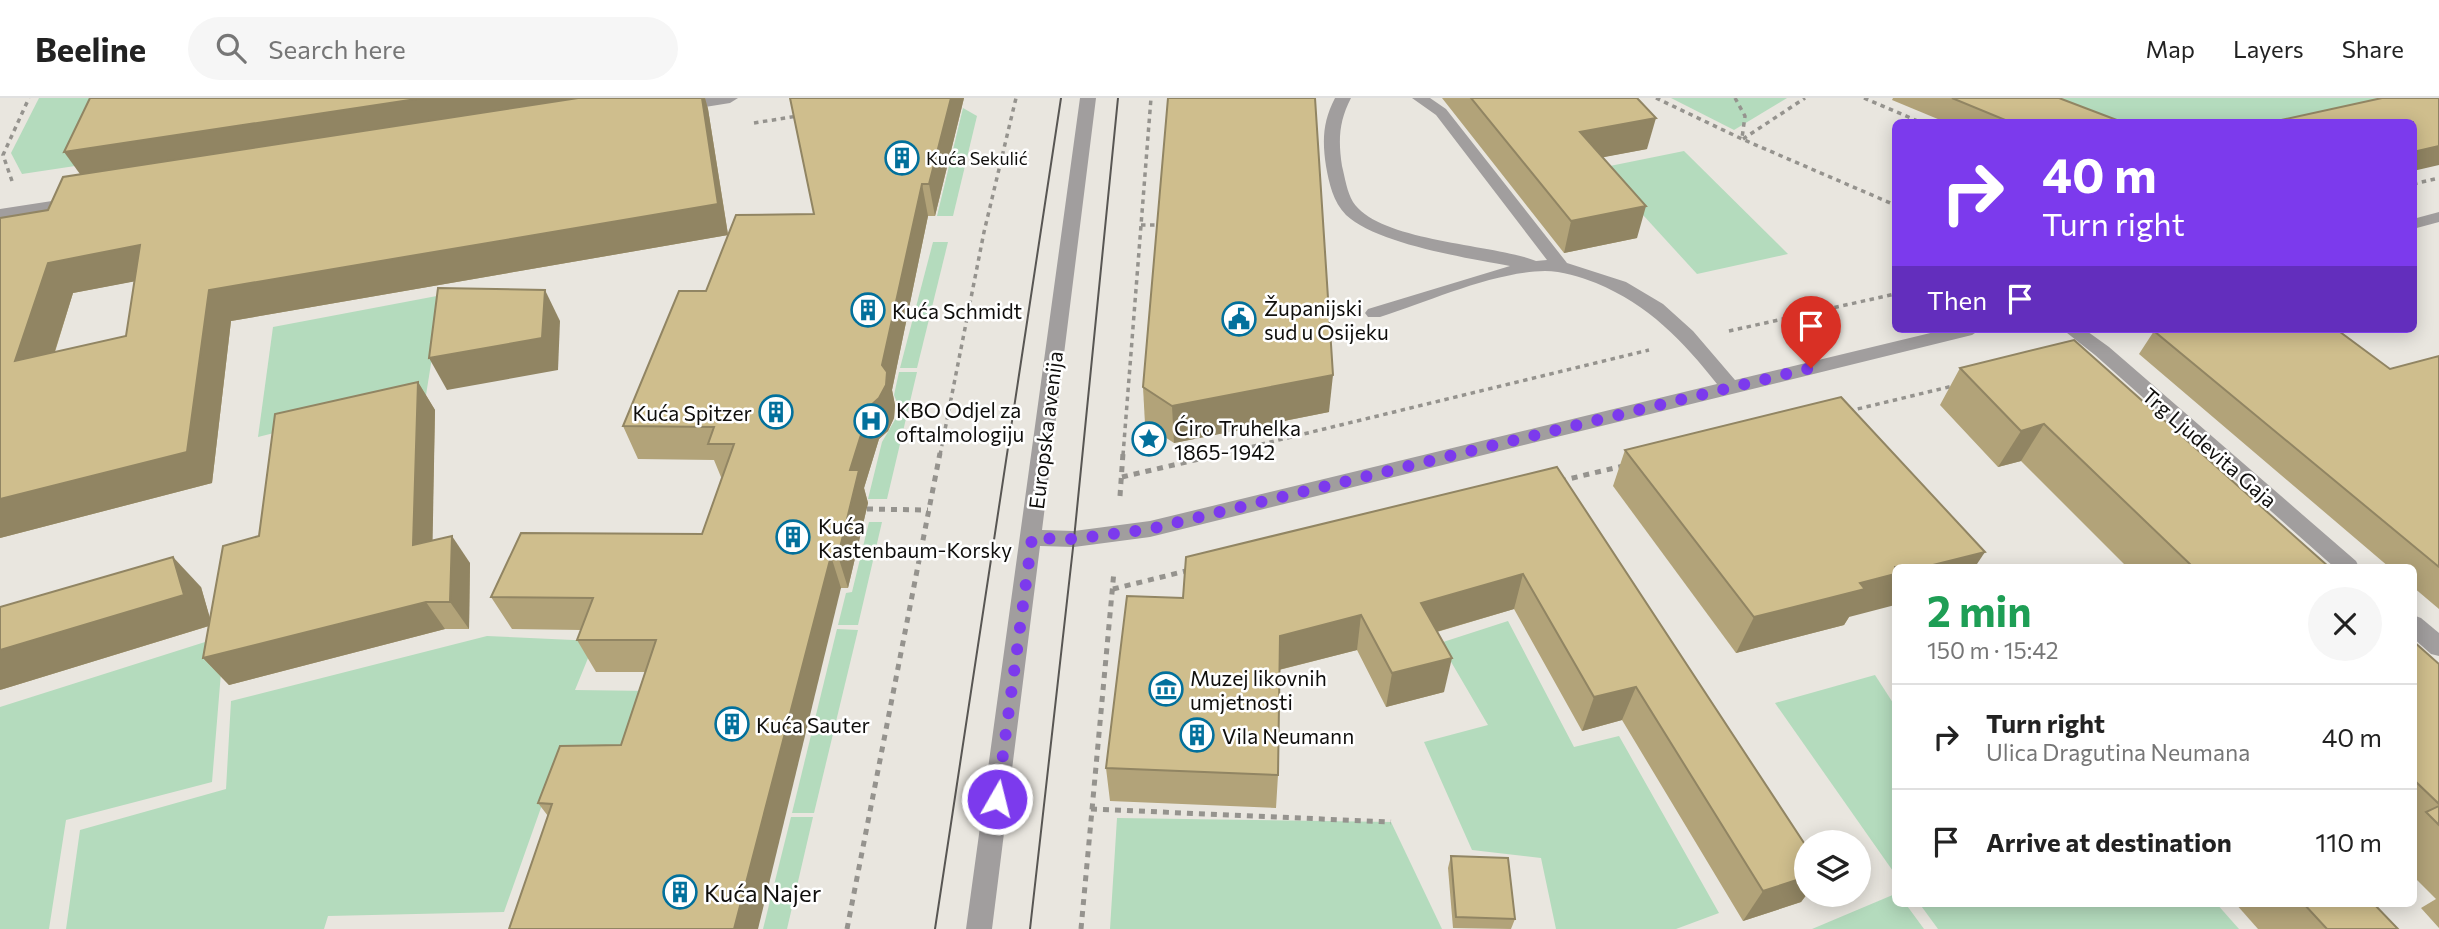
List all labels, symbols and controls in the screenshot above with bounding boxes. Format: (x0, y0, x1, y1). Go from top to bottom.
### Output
search box (188, 17, 678, 80)
text: Beeline (35, 28, 146, 69)
icon: search (212, 29, 250, 67)
text: Search here (268, 33, 406, 64)
text: Map (2146, 34, 2195, 63)
text: Layers (2233, 34, 2304, 63)
text: Share (2342, 34, 2404, 63)
building icon: Kuća Sekulić (883, 139, 921, 177)
text: 40 m (2042, 143, 2157, 203)
place label: Kuća Sekulić (926, 147, 1028, 169)
icon: right (1927, 147, 2018, 238)
text: Turn right (2042, 203, 2185, 243)
icon: arrive (2001, 280, 2039, 318)
text: Then (1927, 284, 1987, 315)
building icon: Kuća Schmidt (849, 291, 887, 329)
place label: Županijski sud u Osijeku (1264, 295, 1389, 344)
pin (1781, 296, 1841, 368)
place label: Kuća Schmidt (892, 298, 1022, 323)
public building icon: Županijski sud u Osijeku (1220, 300, 1258, 338)
icon: arrive (1792, 307, 1830, 345)
street label: Europska avenija (1023, 350, 1067, 510)
street label: Trg Ljudevita Gaja (2138, 382, 2282, 512)
building icon: Kuća Spitzer (757, 393, 795, 431)
place label: KBO Odjel za oftalmologiju (896, 397, 1024, 446)
place label: Kuća Spitzer (632, 400, 752, 425)
hospital icon: KBO Odjel za oftalmologiju (852, 402, 890, 440)
place label: Ćiro Truhelka 1865-1942 (1174, 415, 1301, 464)
place icon: Ćiro Truhelka 1865-1942 (1130, 420, 1168, 458)
place label: Kuća Kastenbaum-Korsky (818, 513, 1012, 562)
building icon: Kuća Kastenbaum-Korsky (774, 518, 812, 556)
text: 2 min (1927, 584, 2032, 636)
button: close (2308, 587, 2382, 661)
text: 150 m · 15:42 (1927, 636, 2058, 664)
place label: Muzej likovnih umjetnosti (1190, 665, 1327, 714)
museum icon: Muzej likovnih umjetnosti (1147, 670, 1185, 708)
building icon: Kuća Sauter (713, 705, 751, 743)
text: Turn right (1986, 707, 2105, 738)
place label: Kuća Sauter (756, 712, 870, 737)
building icon: Vila Neumann (1178, 716, 1216, 754)
icon: right (1927, 718, 1965, 756)
text: 40 m (2322, 721, 2382, 752)
place label: Vila Neumann (1222, 723, 1354, 748)
text: Ulica Dragutina Neumana (1986, 738, 2250, 766)
position arrow (960, 762, 1034, 836)
icon: arrive (1927, 823, 1965, 861)
text: Arrive at destination (1986, 826, 2232, 857)
text: 110 m (2315, 826, 2382, 857)
map controls (1794, 830, 1871, 907)
button: layers (1794, 830, 1871, 907)
building icon: Kuća Najer (661, 873, 699, 911)
place label: Kuća Najer (704, 878, 822, 907)

